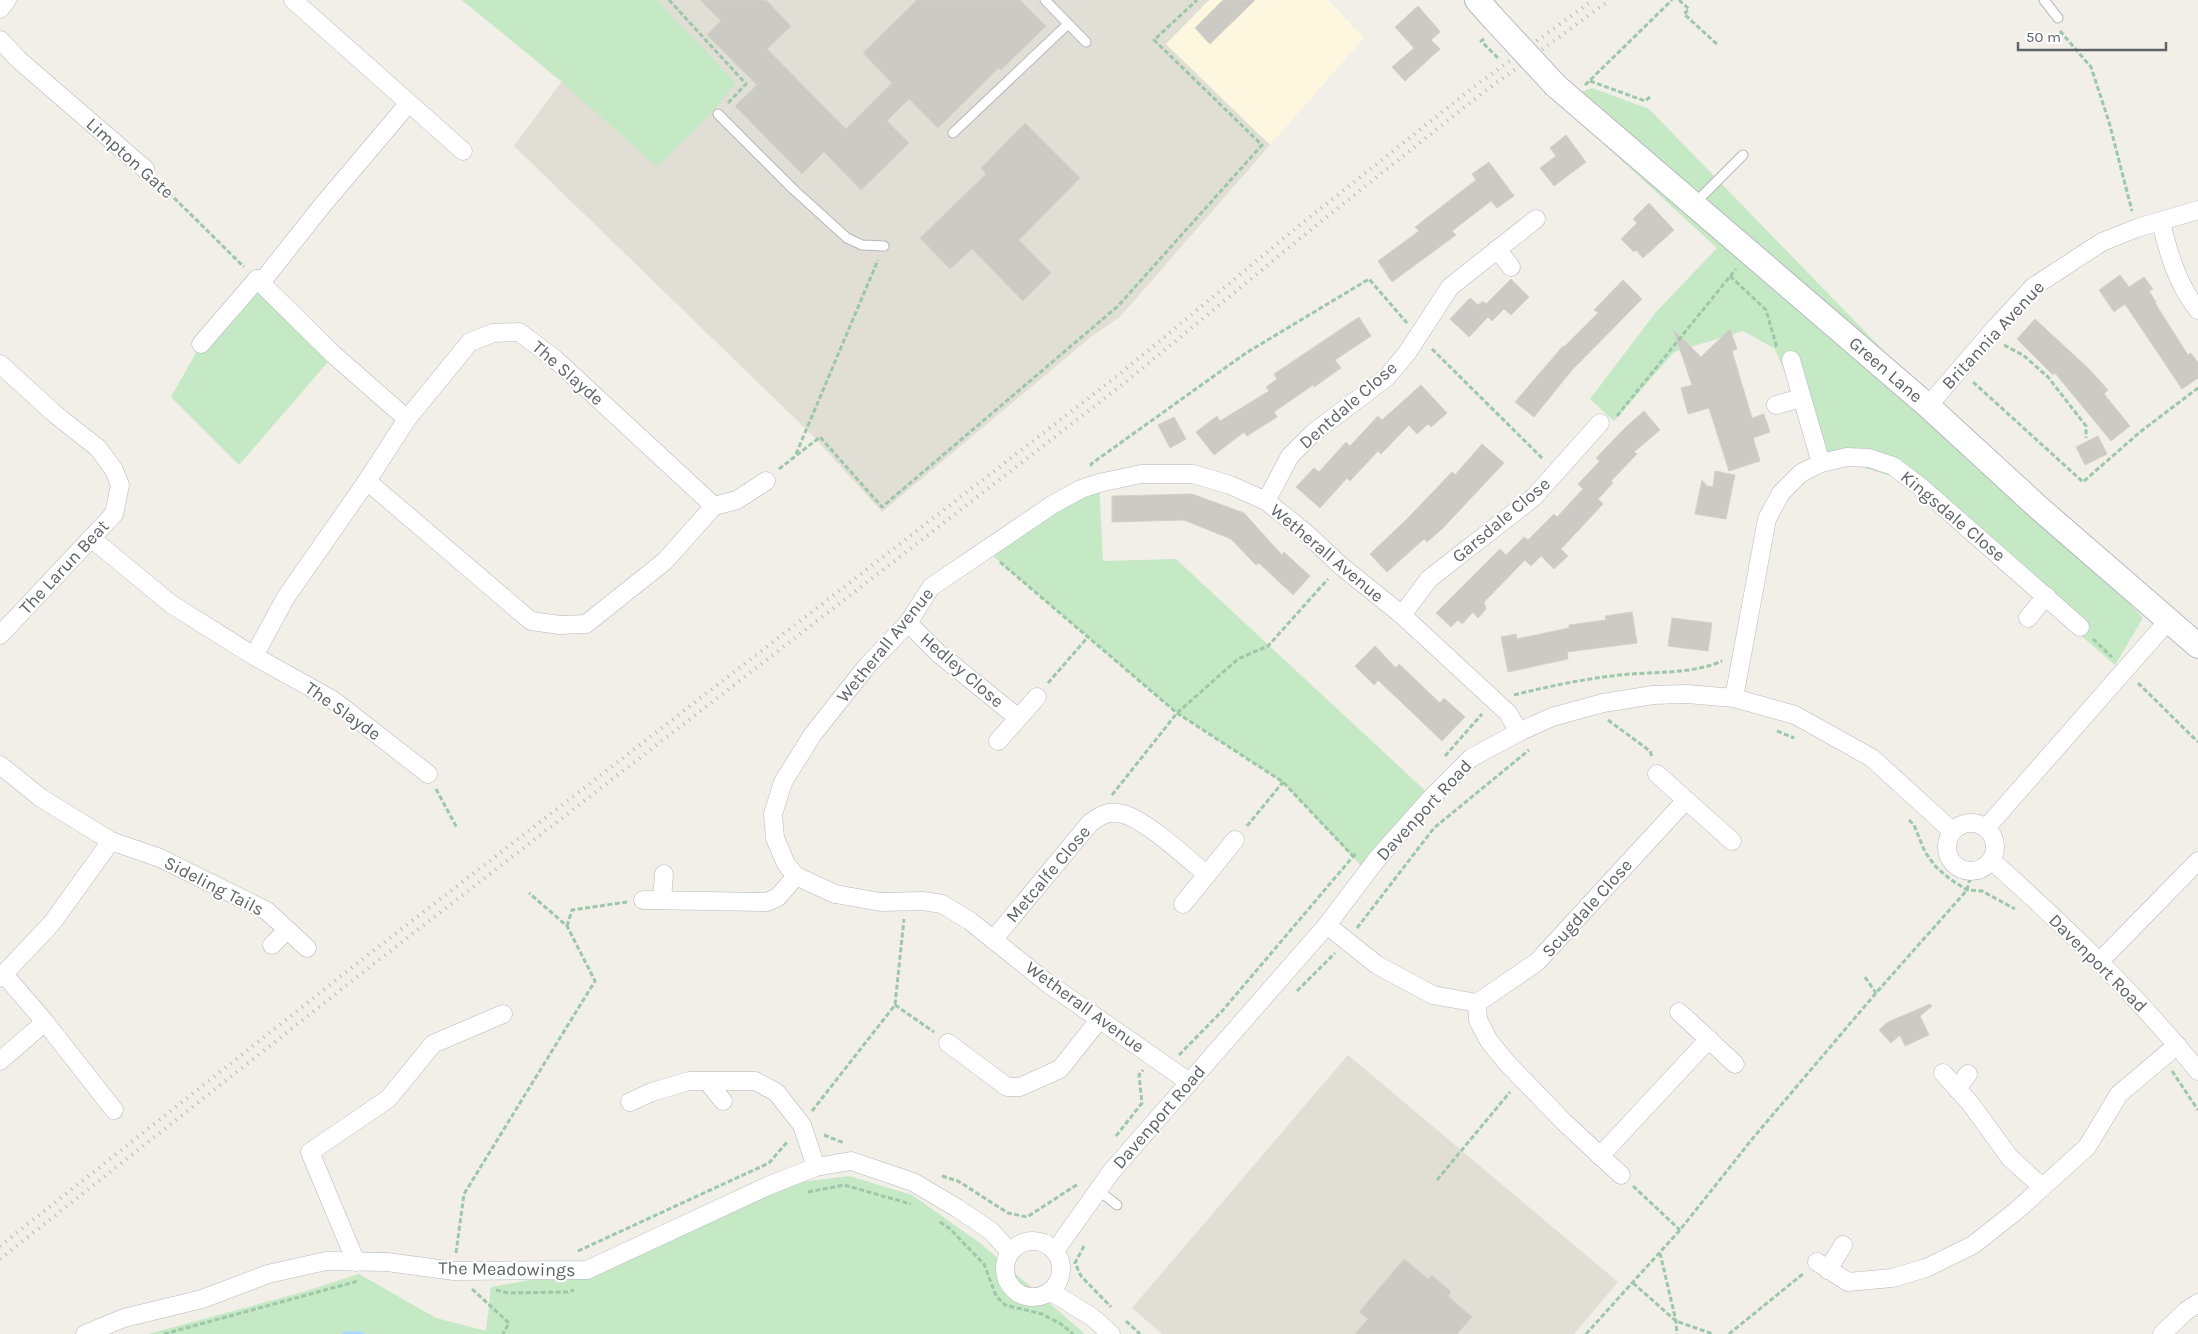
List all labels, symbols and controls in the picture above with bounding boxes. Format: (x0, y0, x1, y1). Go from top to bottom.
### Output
scale bar (2018, 20, 2166, 52)
text: 50 m (2026, 28, 2061, 46)
street label: Limpton Gate (82, 113, 178, 203)
street label: Britannia Avenue (1937, 276, 2049, 394)
street label: Green Lane (1844, 332, 1927, 407)
street label: The Slayde (528, 336, 608, 410)
street label: Dentdale Close (1295, 357, 1401, 453)
street label: Kingsdale Close (1896, 466, 2010, 566)
street label: Garsdale Close (1447, 473, 1555, 567)
street label: Wetherall Avenue (1266, 499, 1388, 607)
street label: The Larun Beat (15, 515, 114, 619)
street label: Wetherall Avenue (832, 583, 938, 707)
street label: Hedley Close (916, 628, 1008, 712)
street label: The Slayde (301, 677, 385, 745)
street label: Davenport Road (1372, 755, 1476, 865)
street label: Metcalfe Close (1001, 821, 1095, 927)
street label: Sideling Tails (160, 851, 268, 921)
street label: Scugdale Close (1537, 854, 1637, 962)
street label: Davenport Road (2044, 909, 2152, 1017)
street label: Wetherall Avenue (1021, 956, 1149, 1058)
street label: Davenport Road (1108, 1061, 1210, 1173)
street label: The Meadowings (438, 1257, 576, 1281)

